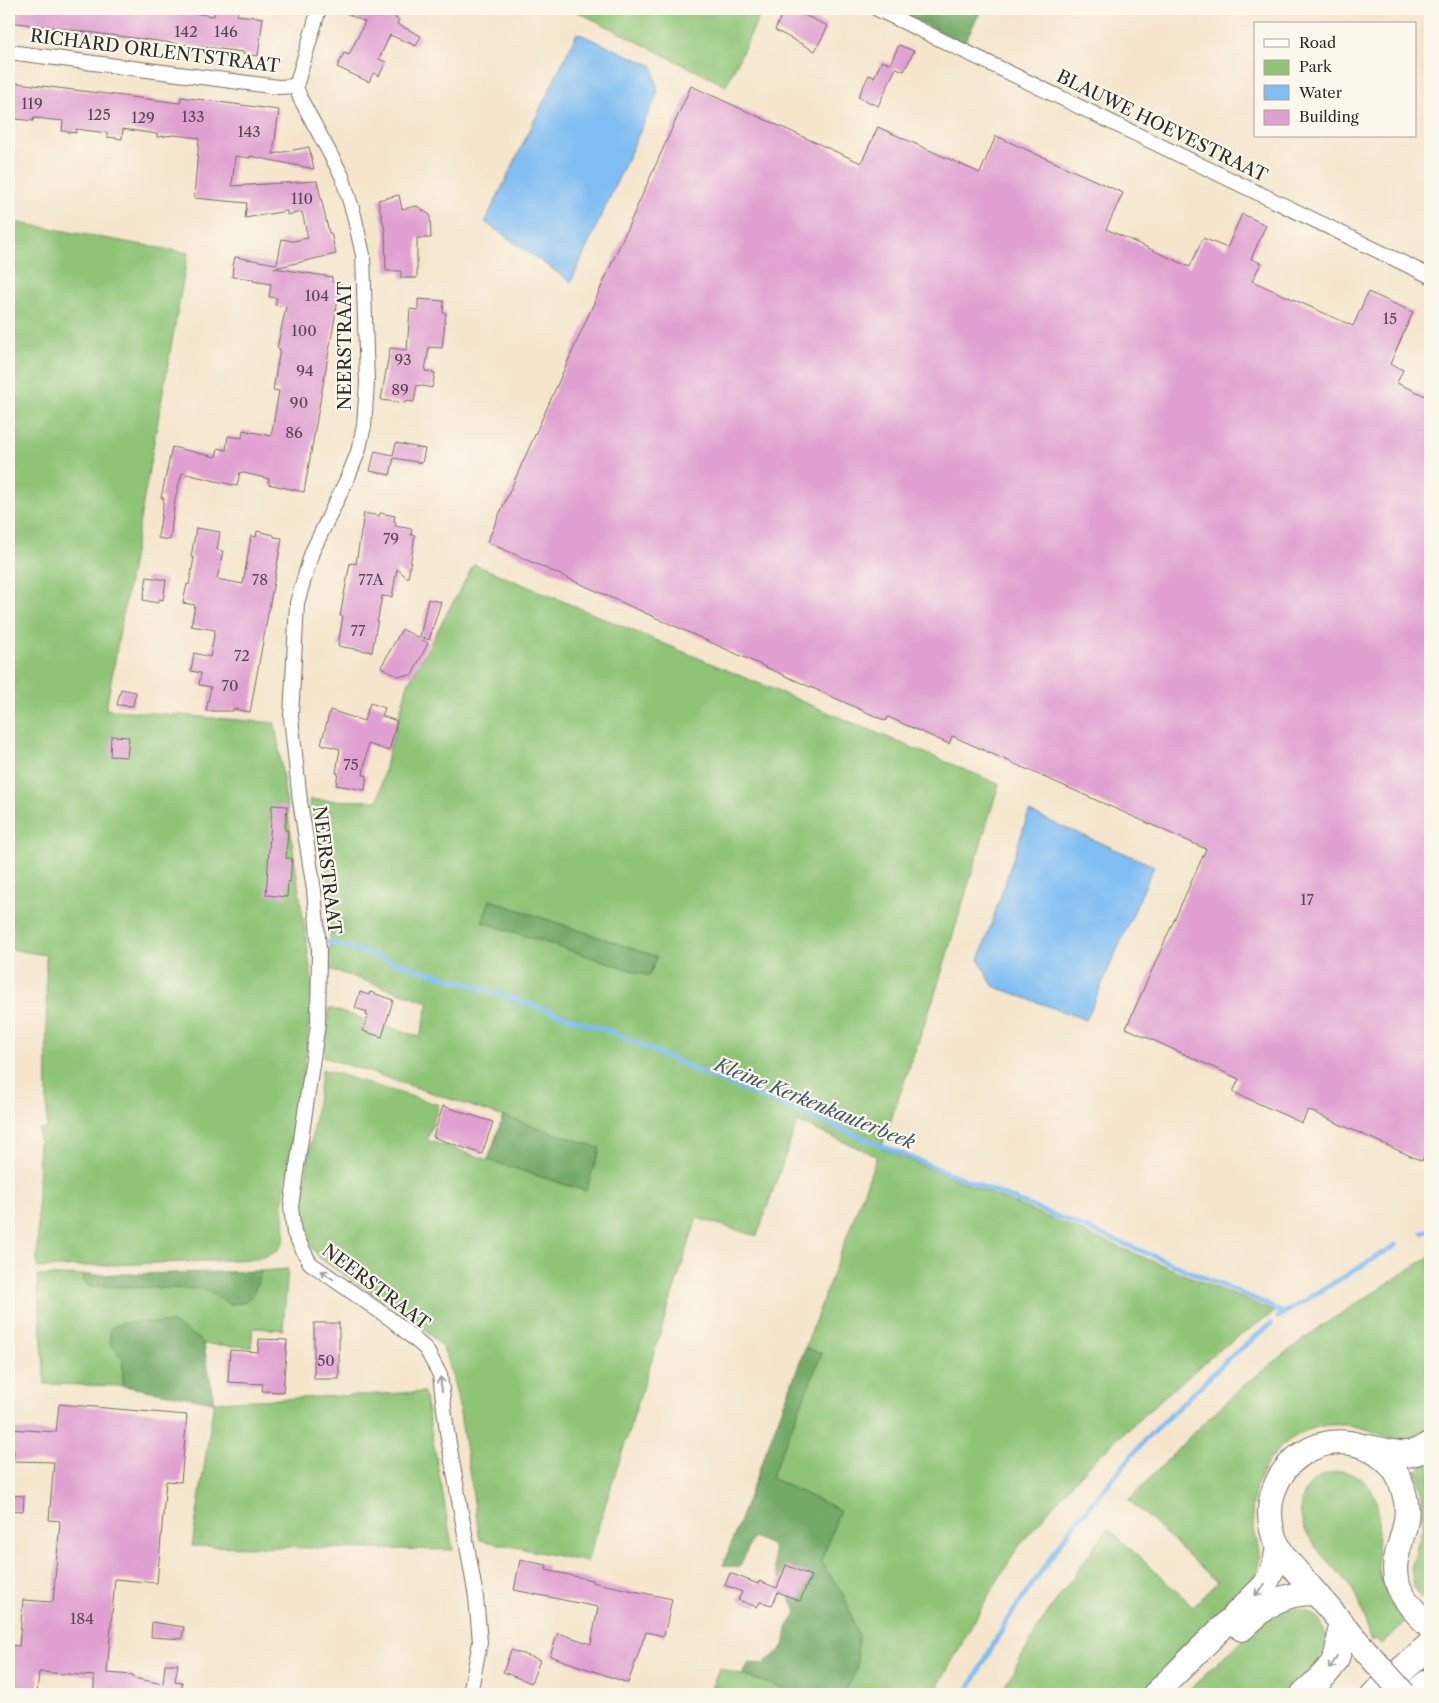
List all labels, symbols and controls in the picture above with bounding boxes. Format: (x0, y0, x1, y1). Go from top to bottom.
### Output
house number: 142 (174, 22, 198, 41)
house number: 146 (214, 22, 238, 41)
legend (1254, 22, 1416, 138)
street label: RICHARD ORLENTSTRAAT (29, 25, 282, 77)
text: Road (1299, 33, 1336, 52)
text: Park (1299, 57, 1333, 76)
street label: BLAUWE HOEVESTRAAT (1053, 65, 1271, 187)
text: Water (1298, 83, 1343, 102)
house number: 119 (21, 94, 43, 113)
house number: 125 (87, 105, 111, 124)
house number: 133 (182, 107, 204, 126)
text: Building (1299, 107, 1359, 126)
house number: 129 (131, 108, 155, 127)
house number: 143 (237, 122, 261, 141)
house number: 110 (291, 189, 313, 208)
street label: NEERSTRAAT (334, 281, 356, 411)
house number: 104 (305, 286, 329, 305)
house number: 15 (1383, 309, 1397, 328)
house number: 100 (291, 321, 317, 340)
house number: 93 (394, 350, 412, 369)
house number: 94 (296, 361, 314, 380)
house number: 89 (391, 380, 409, 399)
house number: 90 (290, 393, 308, 412)
house number: 86 (285, 423, 303, 442)
house number: 79 (383, 529, 399, 548)
house number: 78 (252, 570, 268, 589)
house number: 77A (358, 570, 385, 589)
house number: 77 (351, 621, 366, 640)
house number: 72 (234, 646, 250, 665)
house number: 70 (222, 676, 238, 695)
house number: 75 (343, 755, 359, 774)
street label: NEERSTRAAT (308, 805, 346, 936)
house number: 17 (1300, 890, 1314, 909)
water label: Kleine Kerkenkauterbeek (709, 1052, 918, 1154)
street label: NEERSTRAAT (318, 1239, 435, 1335)
one-way arrow (320, 1270, 334, 1280)
house number: 50 (317, 1351, 335, 1370)
one-way arrow (436, 1376, 446, 1392)
one-way arrow (1254, 1584, 1266, 1597)
house number: 184 (70, 1609, 94, 1628)
one-way arrow (1328, 1656, 1338, 1670)

